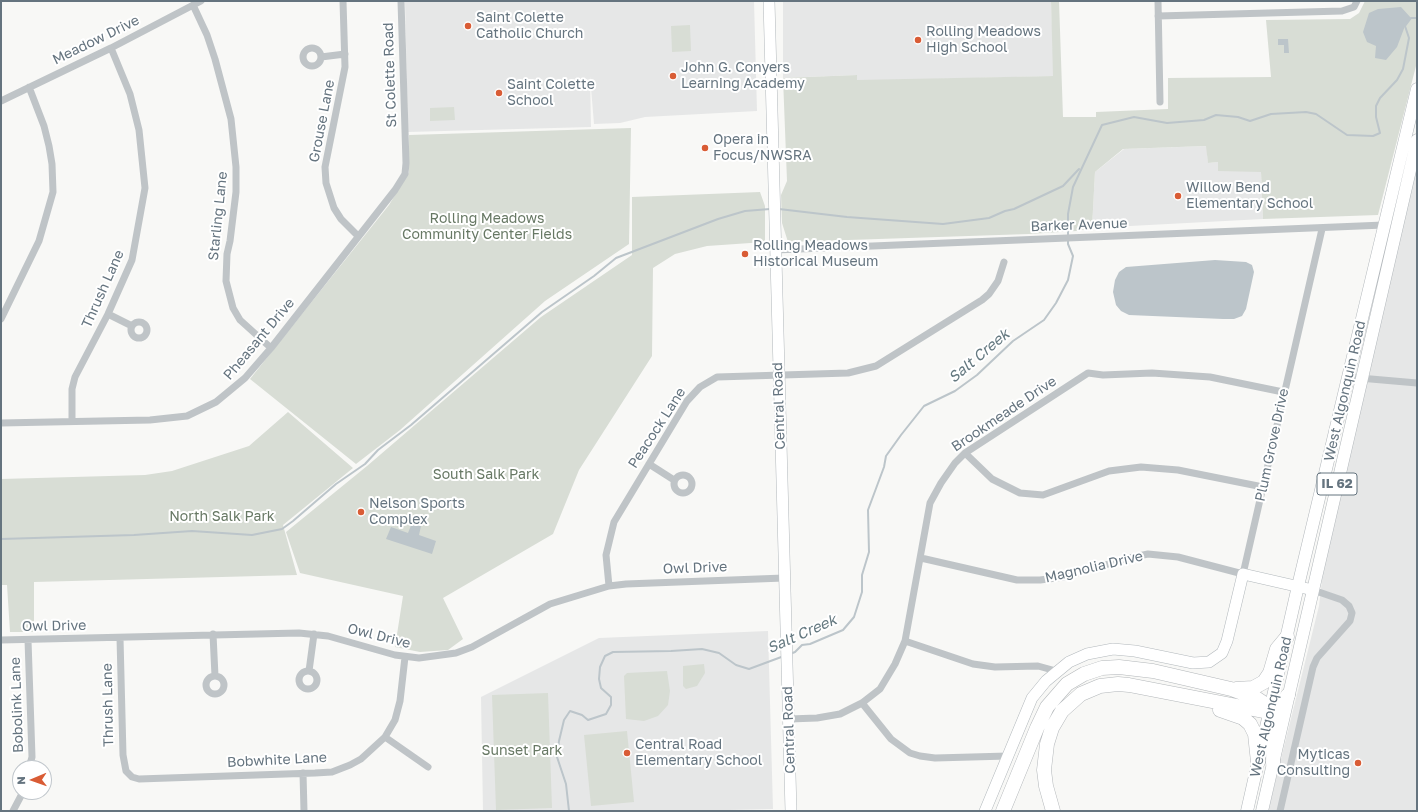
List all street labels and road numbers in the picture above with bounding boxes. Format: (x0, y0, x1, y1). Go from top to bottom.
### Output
street label: Meadow Drive (50, 12, 142, 68)
street label: St Colette Road (380, 22, 400, 128)
street label: Grouse Lane (306, 78, 338, 164)
street label: Starling Lane (205, 171, 231, 261)
street label: Barker Avenue (1030, 215, 1128, 235)
street label: Thrush Lane (78, 247, 128, 331)
street label: Pheasant Drive (220, 295, 298, 383)
street label: West Algonquin Road (1321, 319, 1369, 463)
street label: Central Road (769, 362, 789, 450)
street label: Brookmeade Drive (948, 373, 1060, 455)
street label: Peacock Lane (625, 384, 689, 472)
street label: Plum Grove Drive (1252, 387, 1292, 503)
road number: IL 62 (1317, 473, 1357, 495)
street label: Magnolia Drive (1043, 548, 1145, 586)
street label: Owl Drive (663, 558, 727, 578)
street label: Owl Drive (22, 617, 86, 635)
street label: Owl Drive (346, 620, 412, 652)
street label: West Algonquin Road (1247, 635, 1295, 779)
street label: Bobolink Lane (7, 657, 27, 753)
street label: Thrush Lane (99, 663, 117, 747)
street label: Central Road (779, 686, 799, 774)
street label: Bobwhite Lane (227, 749, 327, 771)

